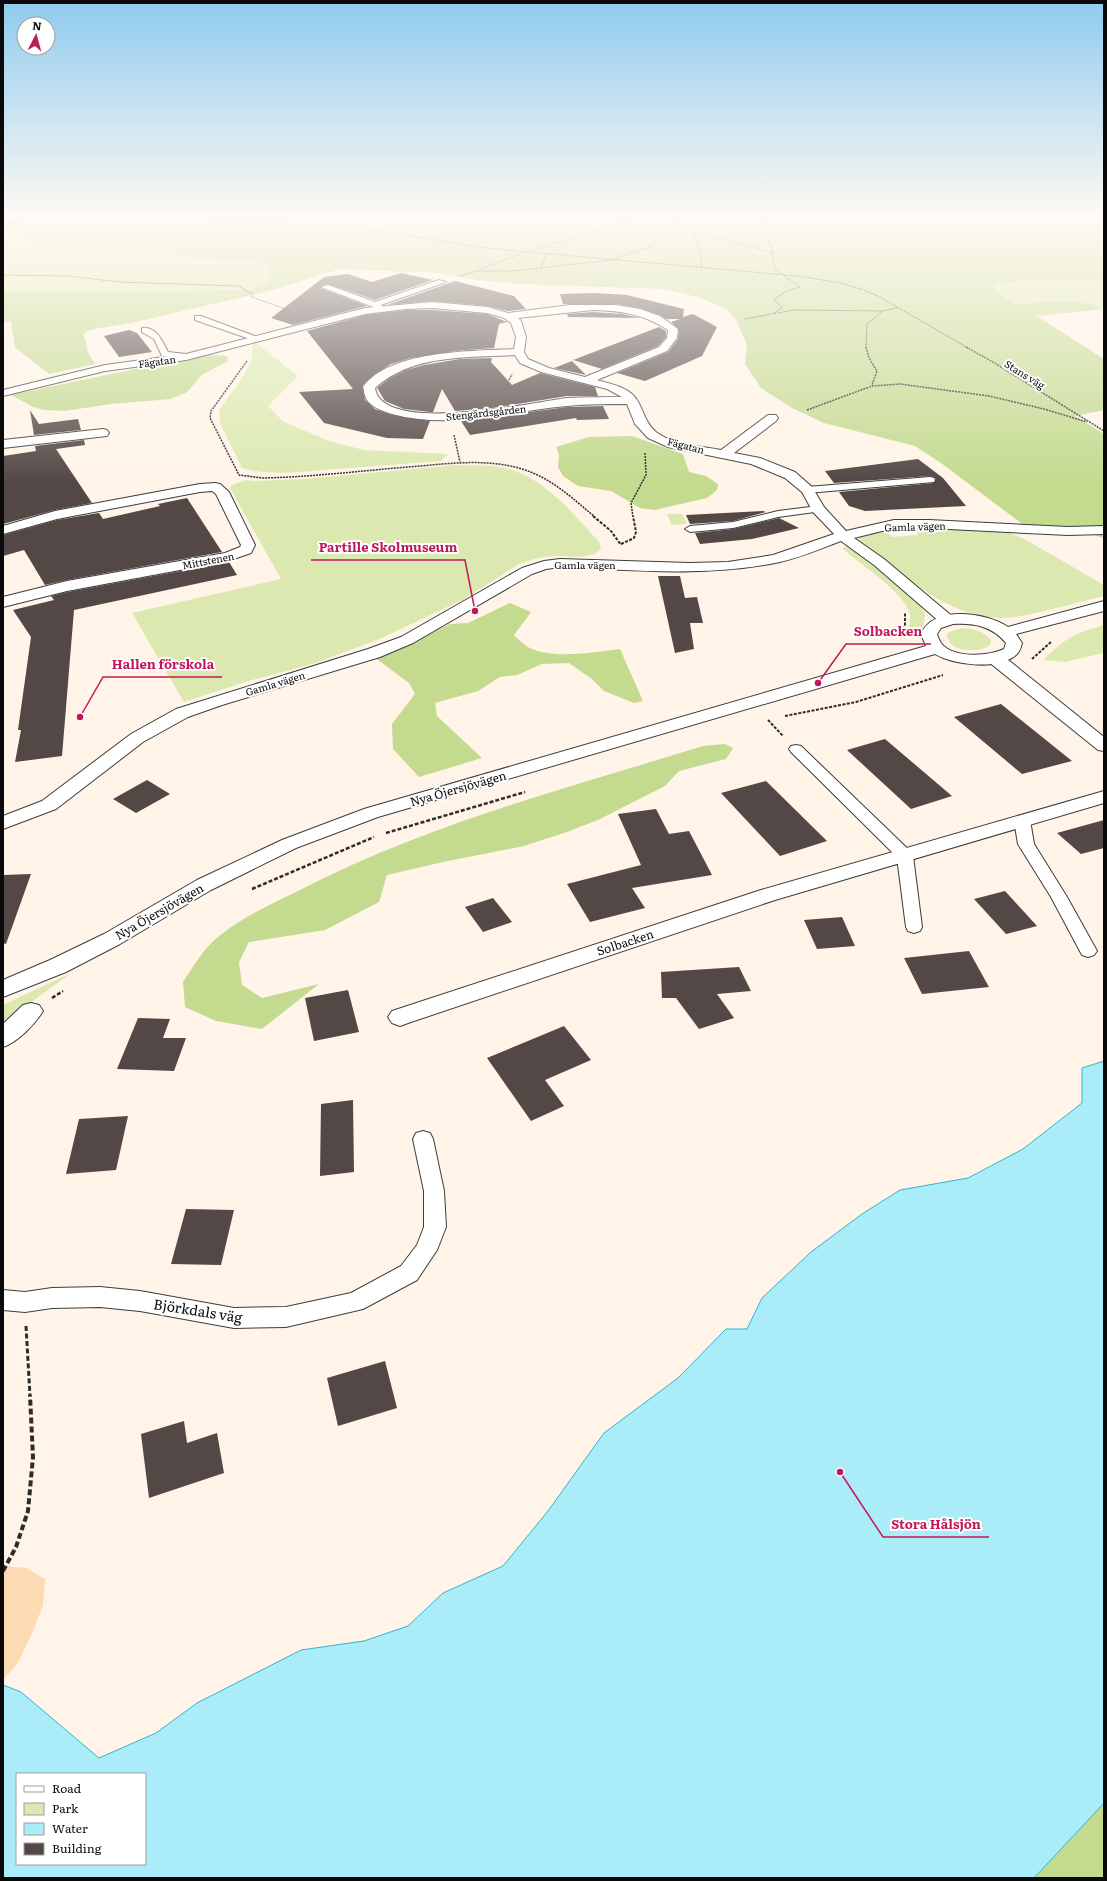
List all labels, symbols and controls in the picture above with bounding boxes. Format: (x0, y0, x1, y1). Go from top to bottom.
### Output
north arrow (16, 16, 56, 56)
text: N (32, 17, 43, 33)
street label: Fägatan (137, 351, 177, 371)
street label: Stans väg (1002, 356, 1048, 392)
street label: Stengärdsgården (445, 400, 527, 424)
street label: Fägatan (666, 433, 706, 457)
street label: Gamla vägen (884, 517, 946, 535)
callout: Partille Skolmuseum (311, 535, 465, 560)
text: Partille Skolmuseum (319, 537, 457, 556)
street label: Mittstenen (181, 548, 236, 572)
street label: Gamla vägen (554, 557, 616, 572)
callout: Solbacken (846, 619, 931, 644)
text: Solbacken (854, 621, 922, 640)
callout: Hallen förskola (103, 652, 222, 677)
text: Hallen förskola (112, 654, 215, 673)
street label: Gamla vägen (243, 667, 307, 699)
street label: Nya Öjersjövägen (408, 766, 508, 810)
street label: Nya Öjersjövägen (111, 878, 207, 944)
street label: Solbacken (594, 924, 656, 960)
street label: Björkdals väg (152, 1293, 244, 1327)
callout: Stora Hålsjön (883, 1512, 989, 1537)
text: Stora Hålsjön (891, 1514, 981, 1533)
legend (16, 1773, 146, 1865)
text: Road (52, 1779, 82, 1797)
text: Park (52, 1799, 79, 1817)
text: Water (52, 1819, 88, 1837)
text: Building (52, 1839, 102, 1857)

